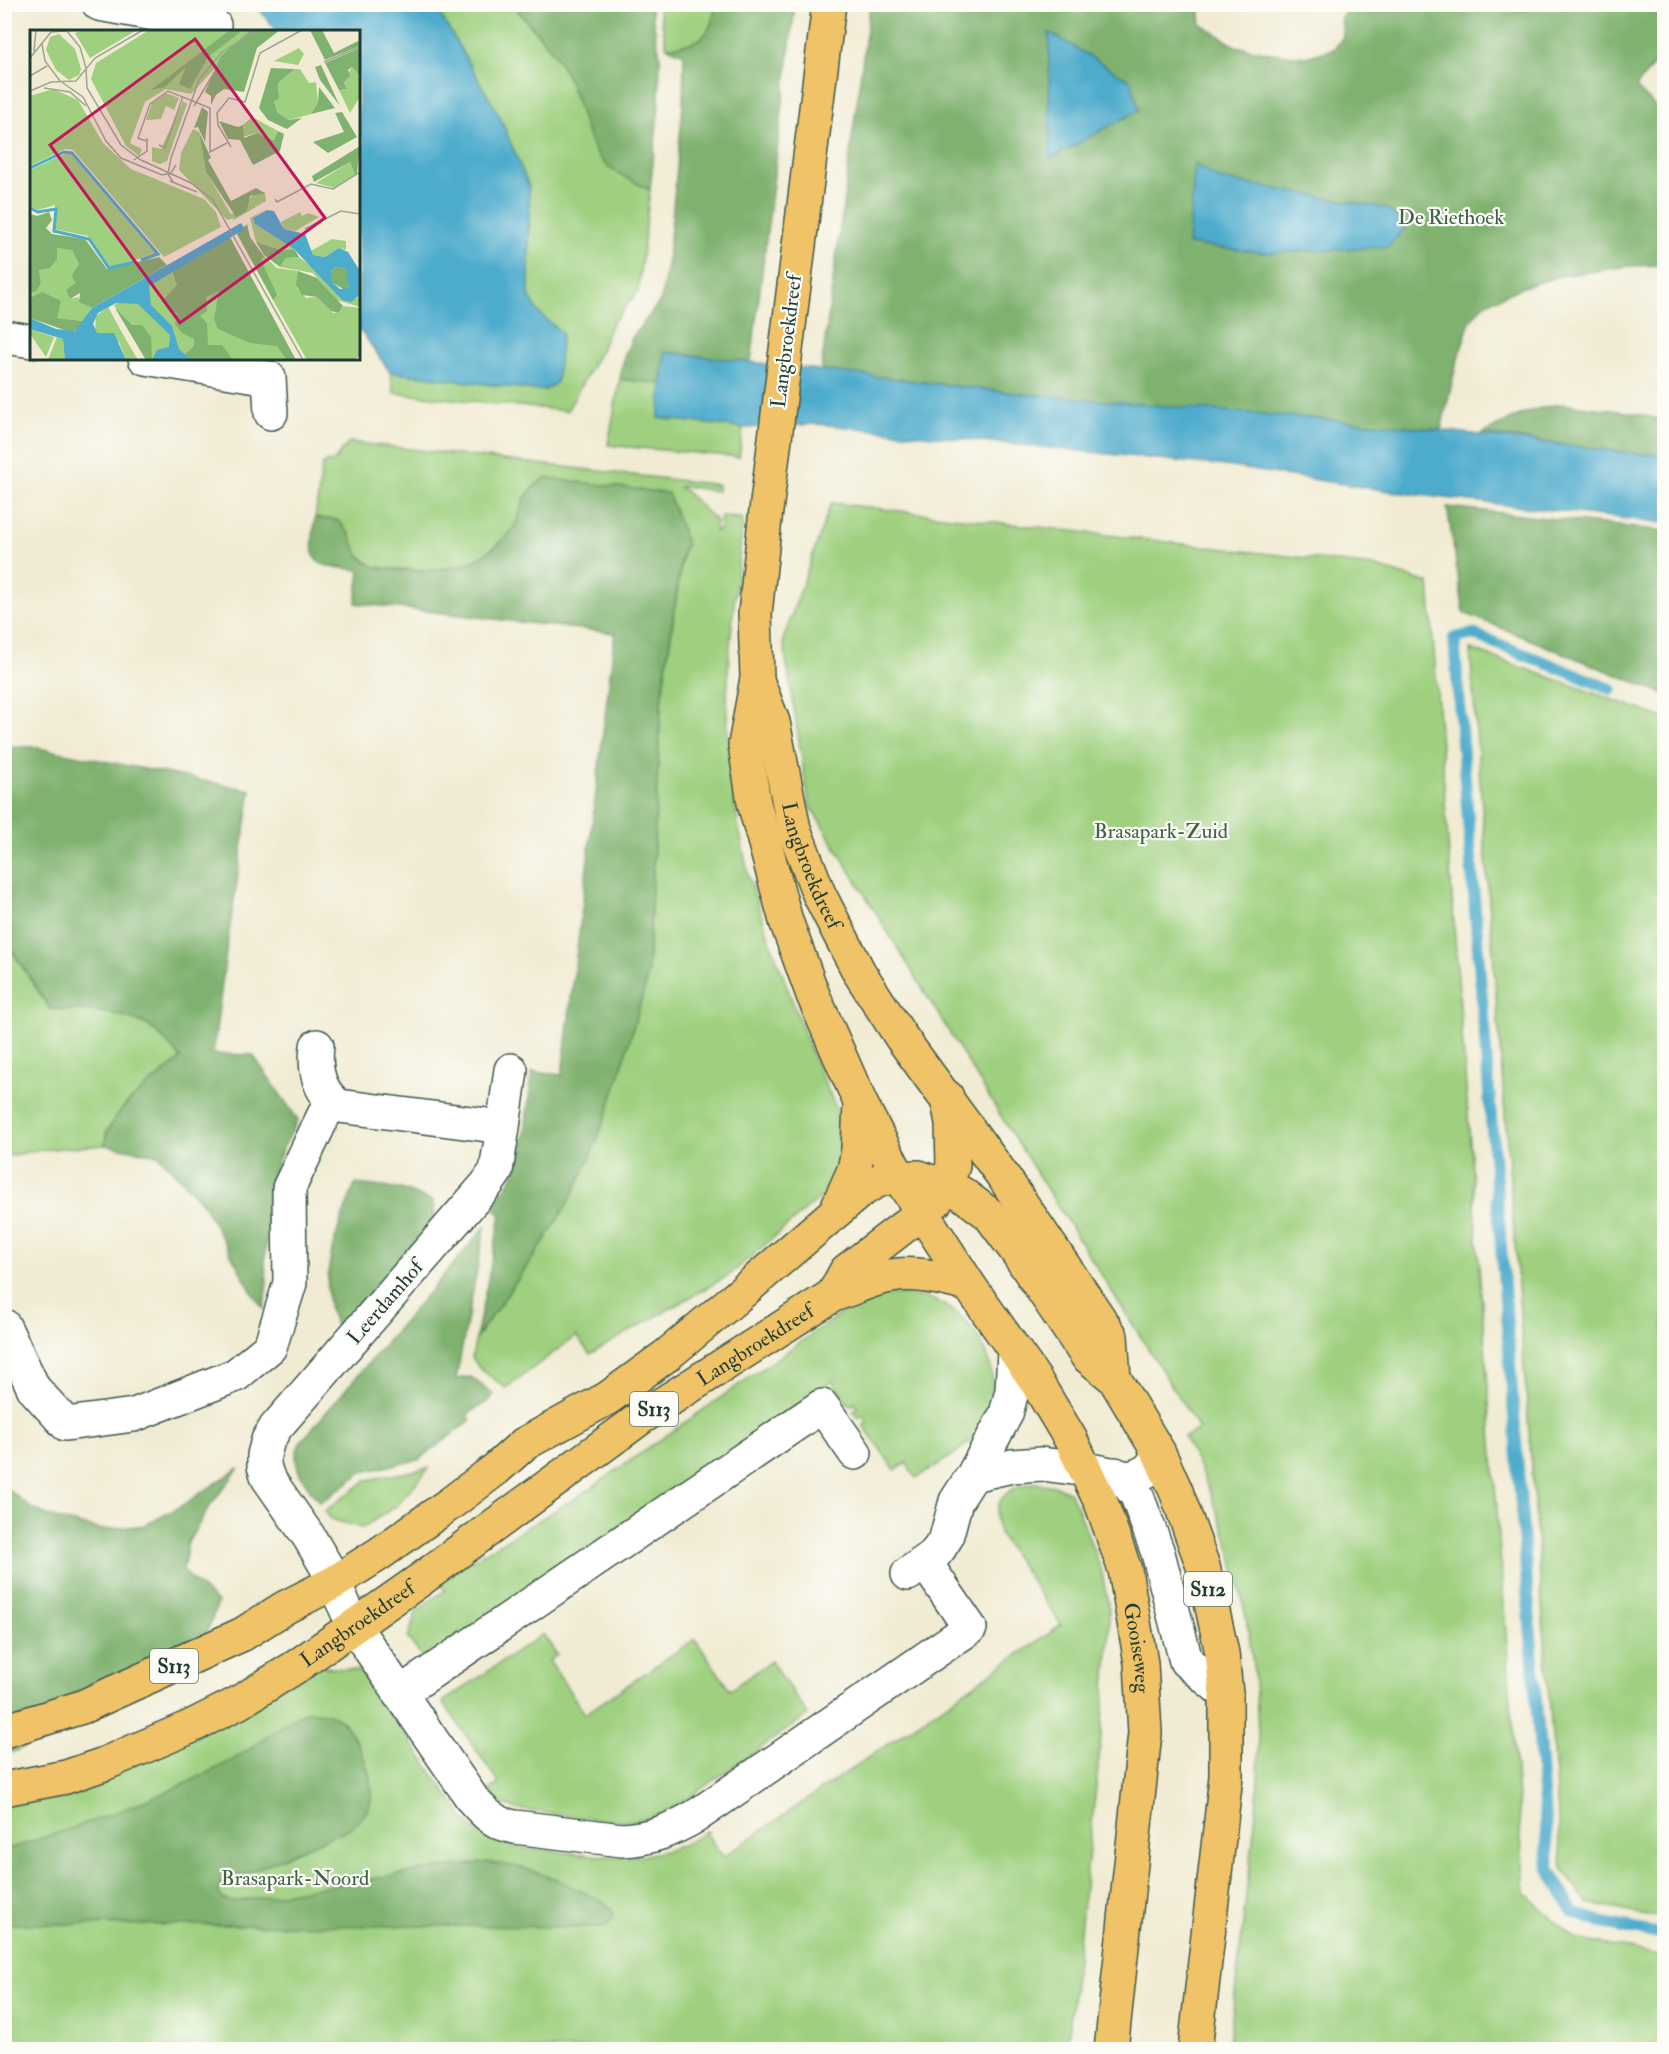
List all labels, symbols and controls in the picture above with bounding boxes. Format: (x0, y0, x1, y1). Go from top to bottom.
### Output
inset map (30, 30, 360, 360)
park label: De Riethoek (1398, 204, 1504, 231)
street label: Langbroekdreef (765, 270, 808, 409)
street label: Langbroekdreef (775, 800, 849, 937)
park label: Brasapark-Zuid (1094, 818, 1229, 845)
street label: Leerdamhof (341, 1252, 432, 1350)
street label: Langbroekdreef (692, 1296, 822, 1393)
road number: S113 (630, 1392, 678, 1426)
road number: S112 (1184, 1572, 1232, 1606)
street label: Langbroekdreef (295, 1573, 423, 1674)
street label: Gooiseweg (1117, 1601, 1156, 1695)
road number: S113 (150, 1649, 198, 1683)
park label: Brasapark-Noord (221, 1865, 370, 1892)

